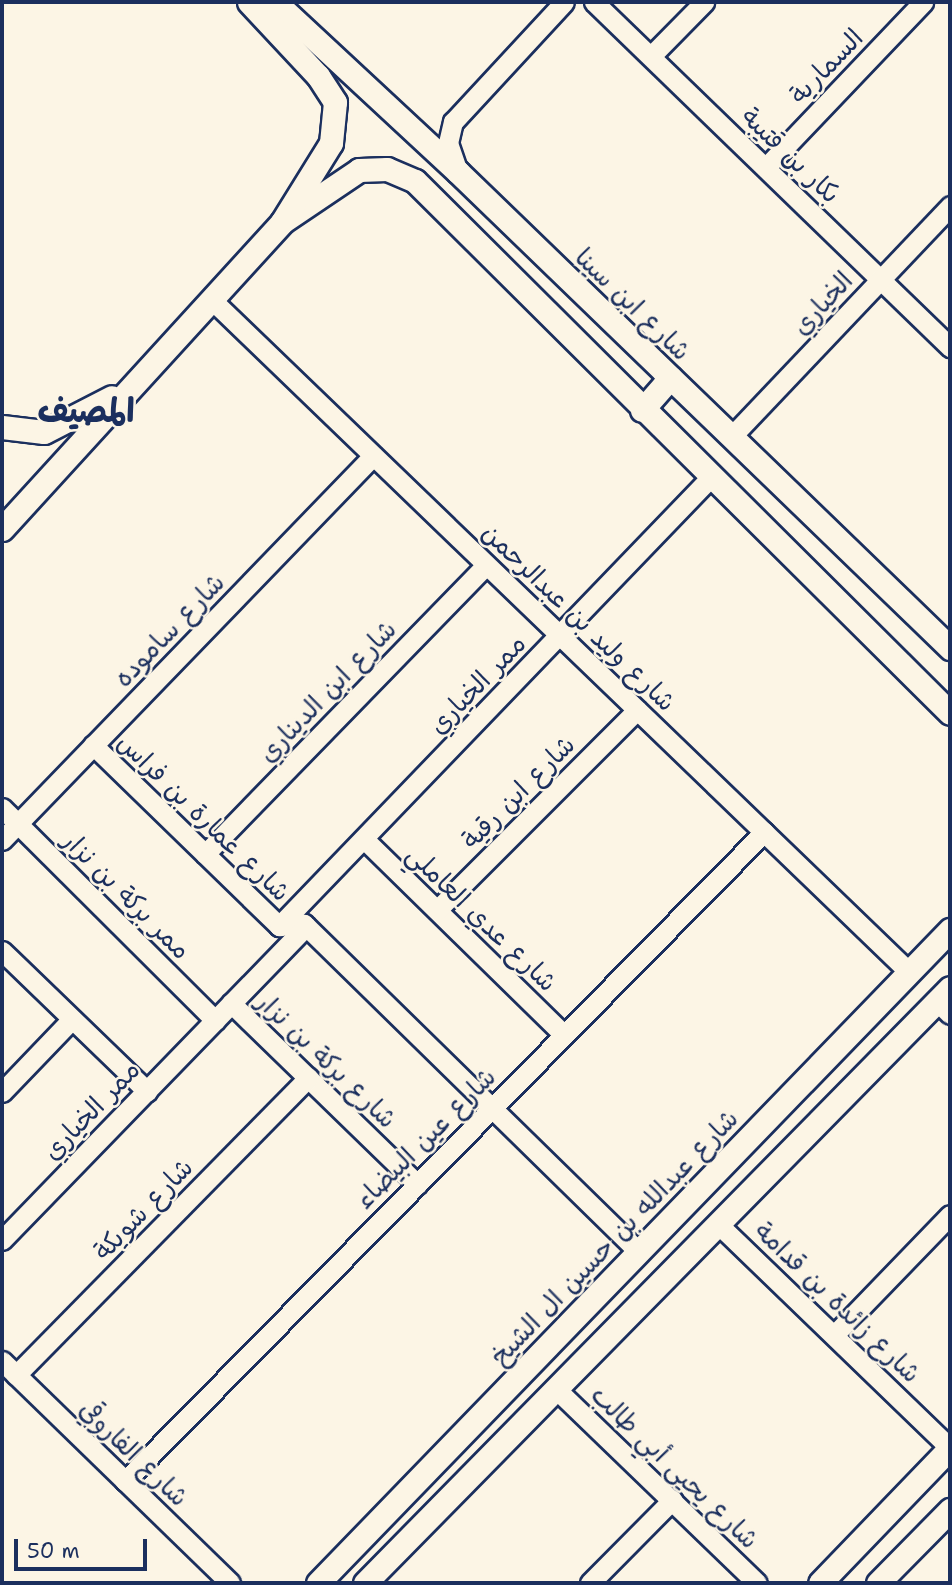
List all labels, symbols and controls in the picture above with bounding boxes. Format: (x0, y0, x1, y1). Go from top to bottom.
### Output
street label: السمارية (783, 22, 869, 110)
street label: بكار بن قتيبة (735, 100, 847, 210)
street label: شارع ابن سينا (569, 241, 697, 367)
street label: الخياري (785, 265, 859, 341)
district label: المصيف (37, 391, 135, 431)
street label: شارع وليد بن عبدالرحمن (476, 516, 682, 718)
street label: شارع ساموده (107, 567, 231, 693)
street label: شارع ابن الديناري (251, 614, 403, 768)
street label: ممر الخياري (422, 628, 532, 740)
street label: شارع عمارة بن فراس (111, 727, 297, 907)
street label: شارع ابن رقية (455, 729, 581, 855)
street label: ممر بركة بن نزار (57, 825, 197, 965)
street label: شارع عدي العاملي (400, 838, 564, 998)
street label: شارع بركة بن نزار (251, 986, 403, 1134)
street label: ممر الخياري (36, 1054, 146, 1166)
street label: شارع عين البيضاء (348, 1061, 502, 1215)
street label: شارع عبدالله بن حسين ال الشيخ (484, 1103, 744, 1371)
street label: شارع شويكة (87, 1152, 199, 1266)
street label: شارع زائدة بن قدامة (749, 1215, 927, 1389)
street label: شارع يحيى أبي طالب (585, 1379, 765, 1555)
street label: شارع الفاروقي (73, 1393, 195, 1513)
scale bar (18, 1526, 150, 1570)
text: 50 m (27, 1537, 80, 1565)

